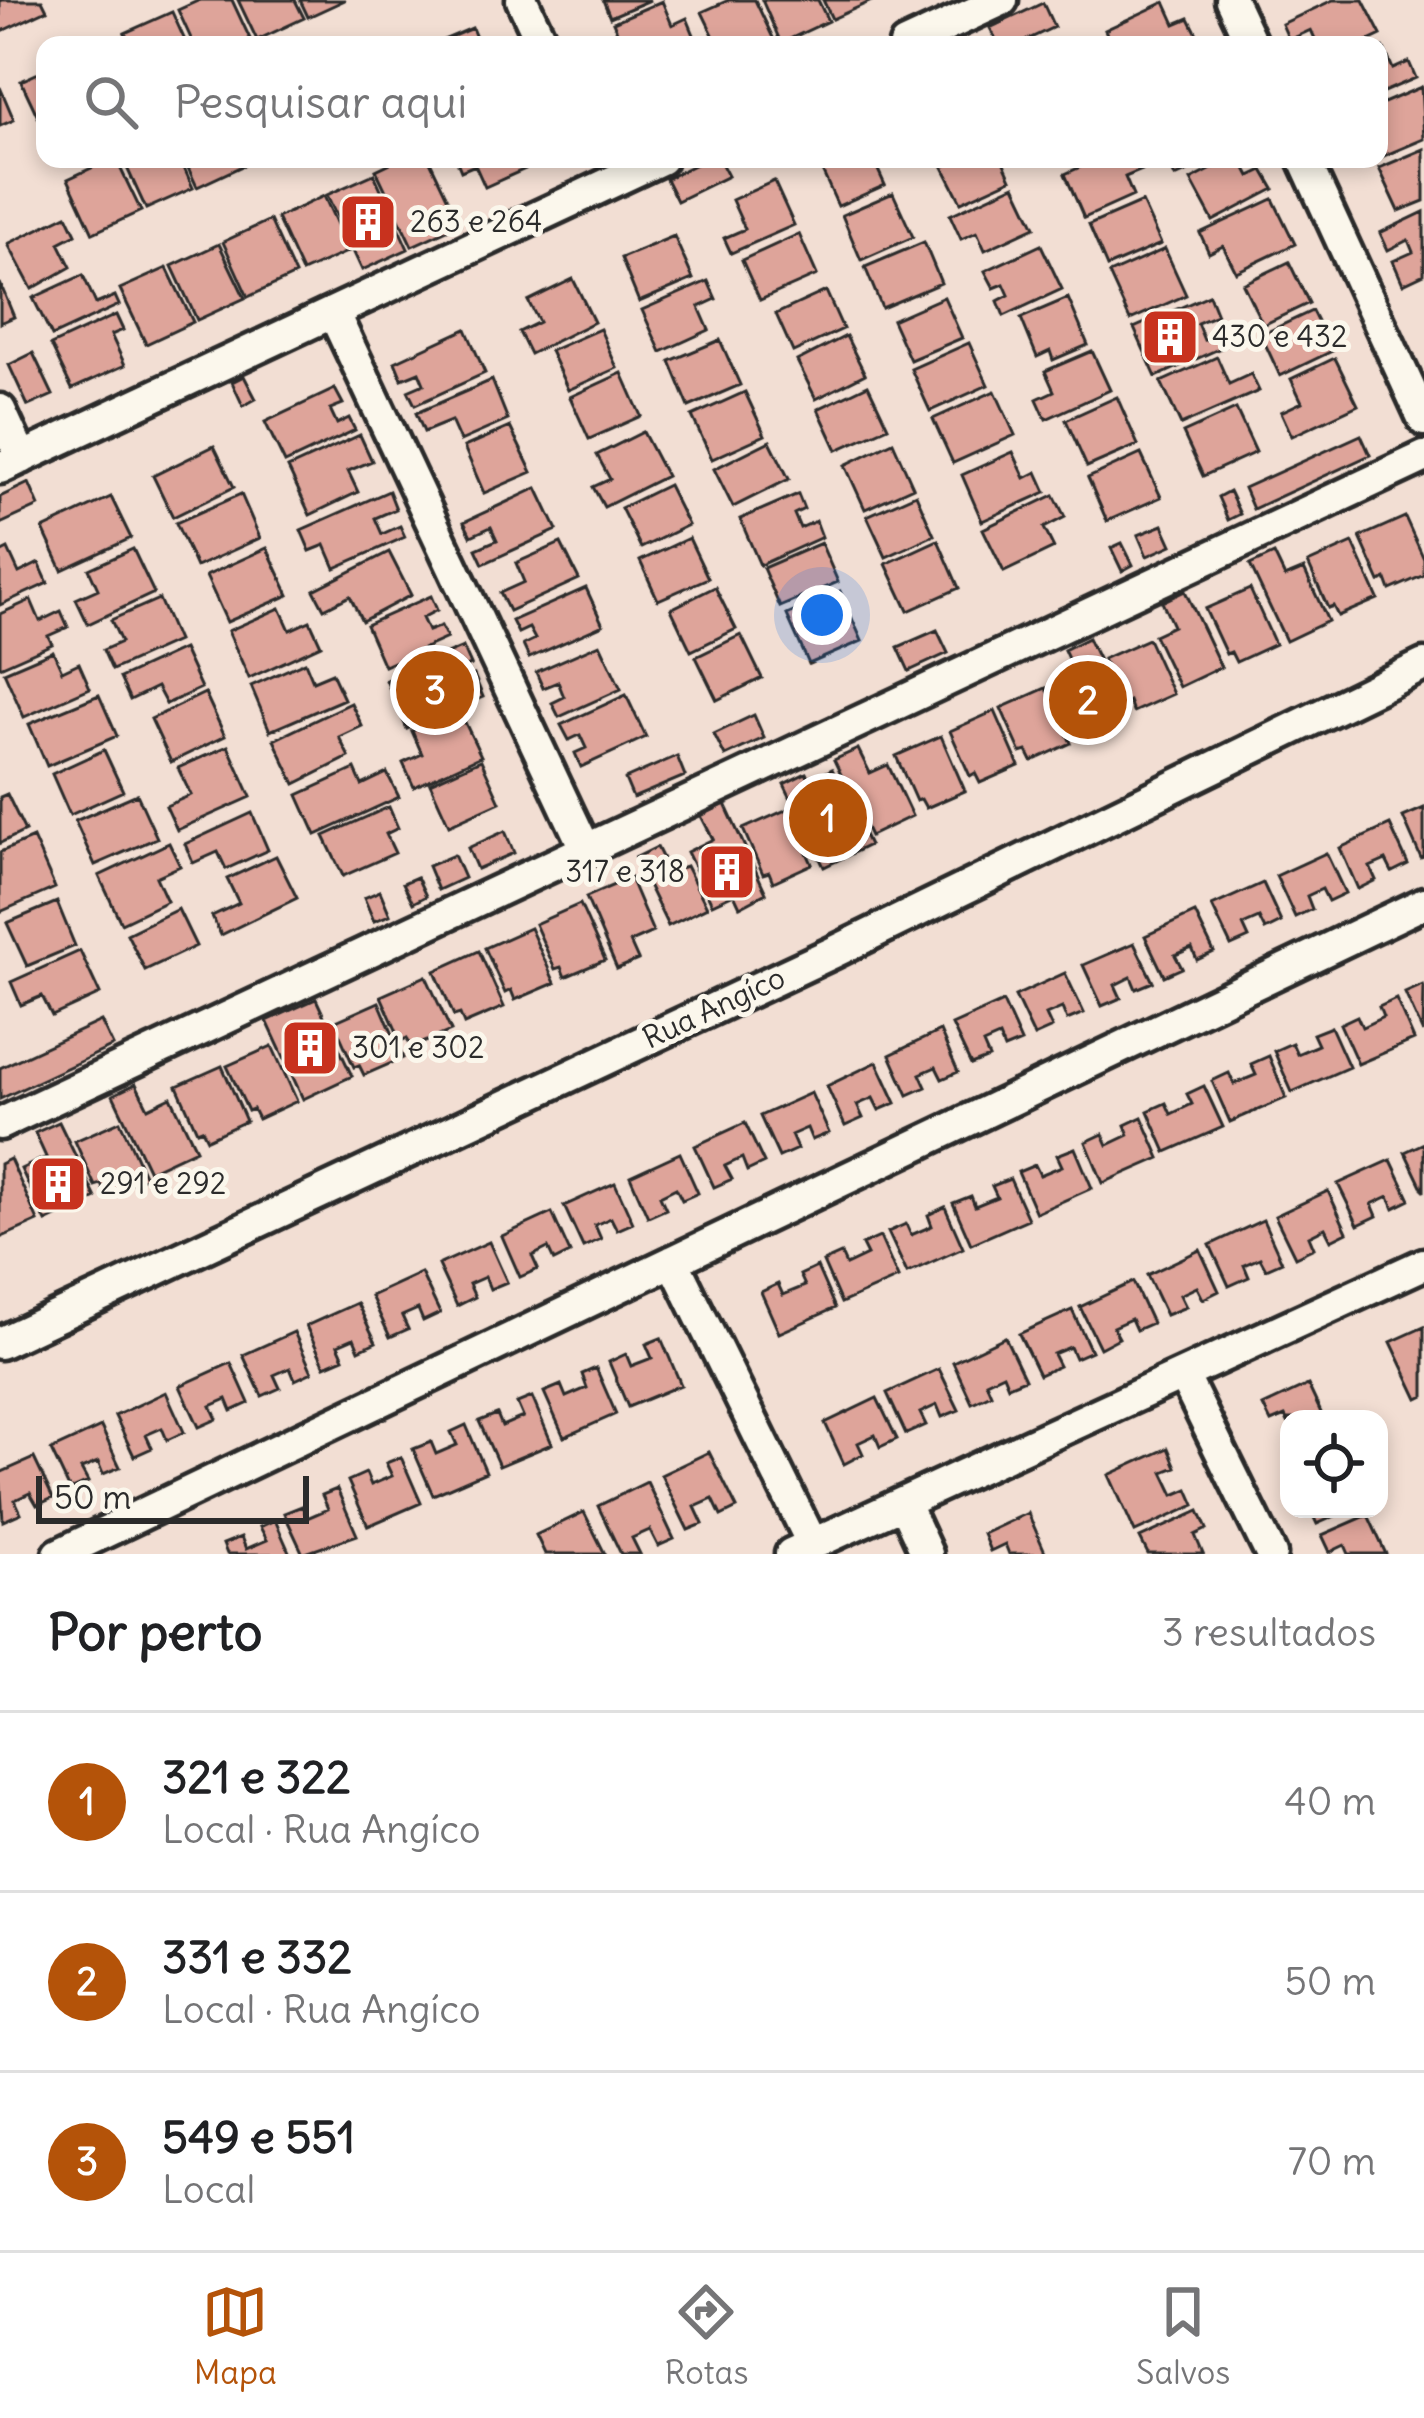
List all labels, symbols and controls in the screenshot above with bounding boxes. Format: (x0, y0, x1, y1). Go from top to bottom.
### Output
search box (36, 36, 1388, 168)
icon: search (78, 69, 144, 135)
text: Pesquisar aqui (174, 74, 467, 130)
building icon: 263 e 264 (337, 191, 399, 253)
place label: 263 e 264 (410, 202, 542, 240)
building icon: 430 e 432 (1139, 306, 1201, 368)
place label: 430 e 432 (1212, 317, 1347, 355)
your location (792, 585, 852, 645)
pin: 3 (396, 645, 474, 735)
pin: 2 (1049, 655, 1127, 745)
pin: 1 (789, 773, 867, 863)
building icon: 317 e 318 (696, 841, 758, 903)
place label: 317 e 318 (565, 852, 685, 890)
street label: Rua Angíco (636, 958, 791, 1057)
building icon: 301 e 302 (279, 1017, 341, 1079)
place label: 301 e 302 (352, 1028, 484, 1066)
building icon: 291 e 292 (27, 1153, 89, 1215)
place label: 291 e 292 (100, 1164, 226, 1202)
map controls (1280, 1410, 1388, 1518)
button: locate (1280, 1410, 1388, 1518)
scale bar (36, 1470, 309, 1523)
text: 50 m (54, 1476, 131, 1518)
text: Por perto (48, 1600, 262, 1664)
text: 3 resultados (1162, 1608, 1376, 1657)
text: 321 e 322 (162, 1749, 351, 1805)
text: 1 (79, 1777, 95, 1826)
text: 40 m (1284, 1777, 1376, 1826)
text: Local · Rua Angíco (162, 1805, 481, 1854)
text: 331 e 332 (162, 1929, 352, 1985)
text: 2 (76, 1957, 98, 2006)
text: 50 m (1284, 1957, 1376, 2006)
text: Local · Rua Angíco (162, 1985, 481, 2034)
text: 549 e 551 (162, 2109, 355, 2165)
text: 3 (76, 2137, 98, 2186)
text: 70 m (1288, 2137, 1376, 2186)
text: Local (162, 2165, 255, 2214)
tab: Mapa (194, 2279, 277, 2393)
tab: Rotas (664, 2279, 748, 2393)
tab: Salvos (1136, 2279, 1230, 2393)

